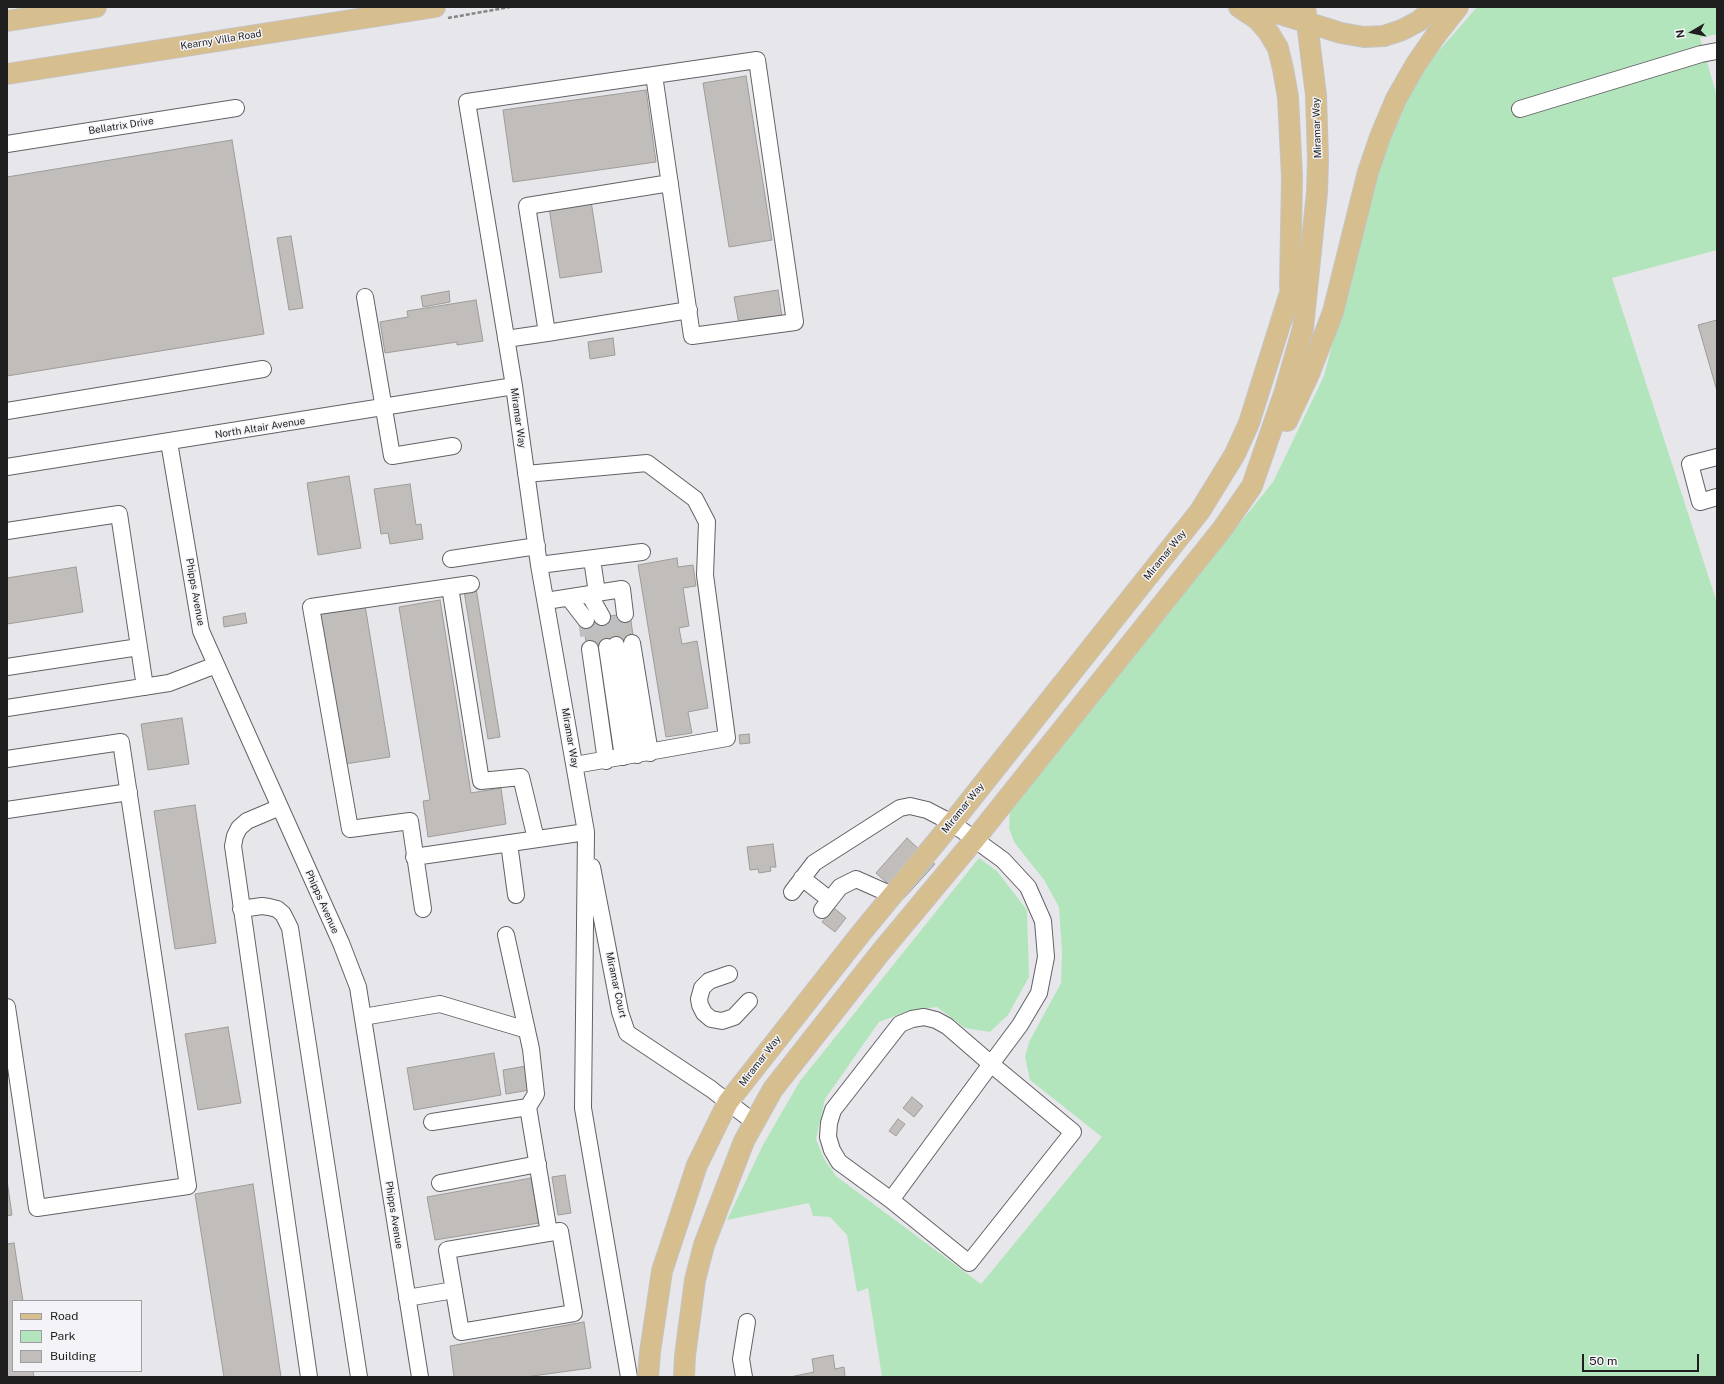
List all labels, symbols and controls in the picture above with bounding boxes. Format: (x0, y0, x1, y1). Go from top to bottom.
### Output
north arrow (1672, 12, 1712, 52)
street label: Kearny Villa Road (180, 28, 262, 52)
text: N (1674, 29, 1687, 39)
street label: Miramar Way (1310, 97, 1324, 159)
street label: Bellatrix Drive (88, 115, 154, 137)
street label: Miramar Way (508, 387, 528, 449)
street label: North Altair Avenue (214, 415, 306, 441)
street label: Miramar Way (1141, 528, 1189, 582)
street label: Phipps Avenue (183, 557, 207, 627)
street label: Miramar Way (559, 707, 581, 769)
street label: Miramar Way (939, 781, 987, 835)
street label: Phipps Avenue (303, 868, 341, 936)
street label: Miramar Court (603, 951, 629, 1019)
street label: Miramar Way (737, 1033, 783, 1089)
street label: Phipps Avenue (383, 1180, 405, 1250)
legend (12, 1300, 142, 1372)
text: Road (50, 1309, 78, 1323)
text: Park (50, 1329, 76, 1343)
scale bar (1584, 1346, 1701, 1372)
text: Building (50, 1349, 96, 1363)
text: 50 m (1589, 1354, 1617, 1368)

